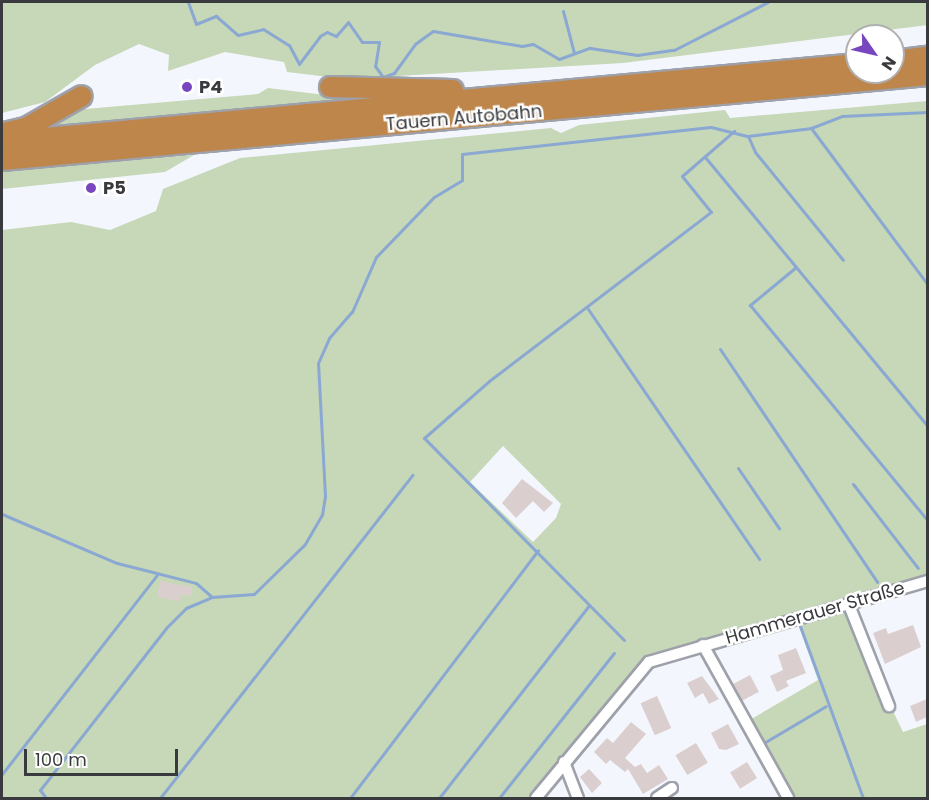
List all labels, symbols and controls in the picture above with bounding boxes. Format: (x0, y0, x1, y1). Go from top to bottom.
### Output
north arrow (845, 24, 905, 84)
text: N (876, 52, 902, 75)
place label: P4 (199, 76, 222, 98)
marker: P4 (180, 80, 194, 94)
street label: Tauern Autobahn (385, 100, 543, 136)
place label: P5 (103, 177, 126, 199)
marker: P5 (84, 181, 98, 195)
street label: Hammerauer Straße (723, 577, 907, 649)
scale bar (27, 737, 182, 775)
text: 100 m (35, 747, 87, 772)

